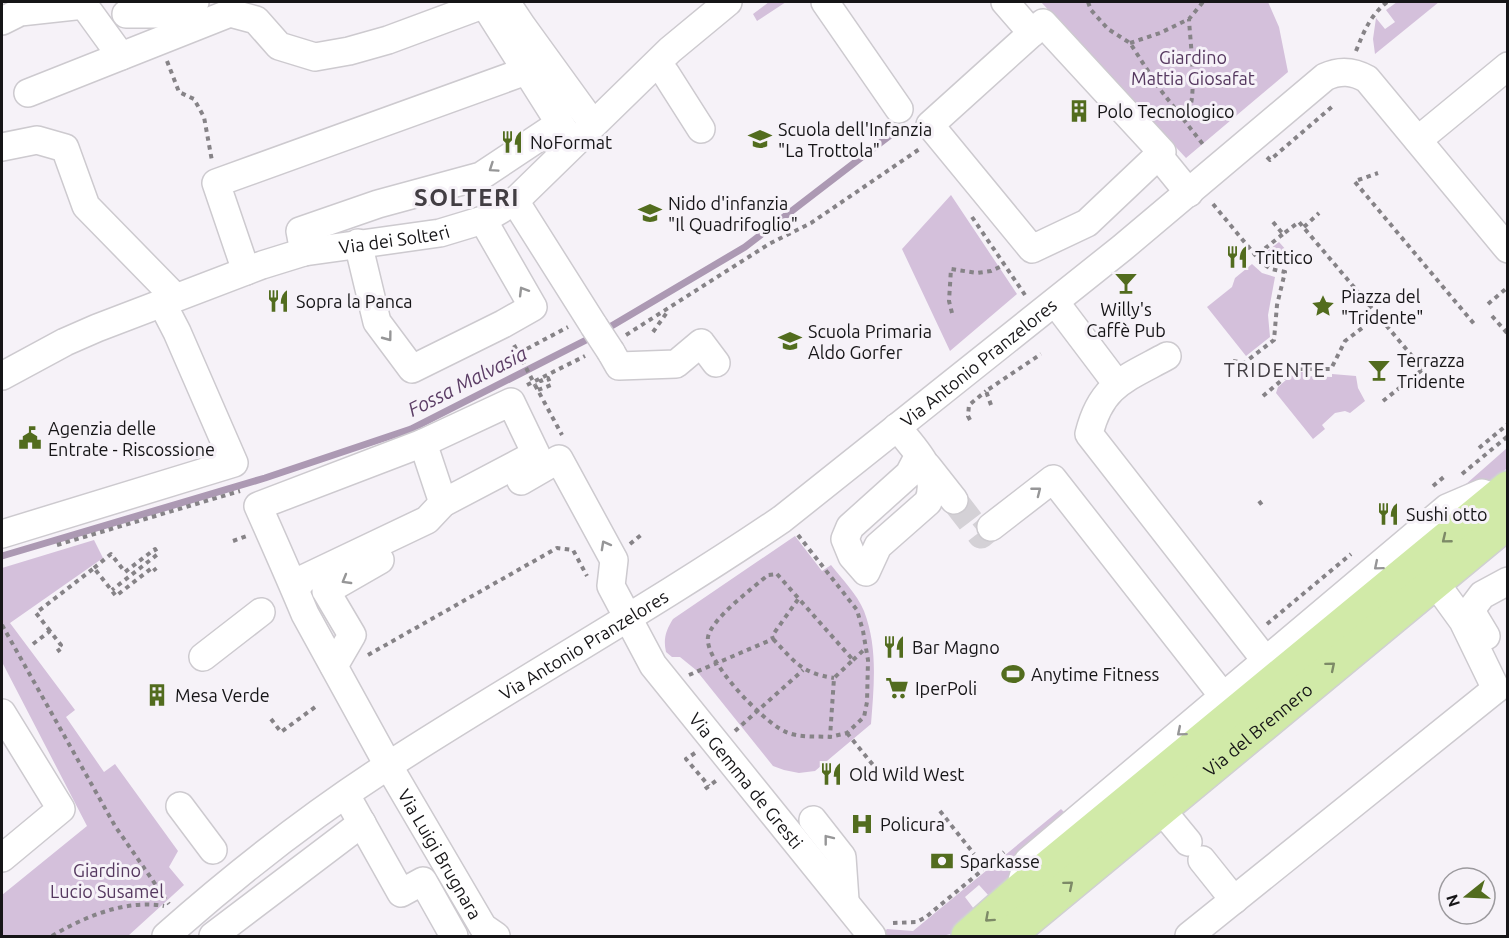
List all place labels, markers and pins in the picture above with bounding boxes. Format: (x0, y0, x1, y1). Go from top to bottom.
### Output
building icon: Polo Tecnologico (1066, 98, 1092, 124)
place label: Polo Tecnologico (1097, 101, 1235, 121)
place label: Scuola dell'Infanzia "La Trottola" (778, 119, 932, 160)
school or university icon: Scuola dell'Infanzia "La Trottola" (747, 126, 773, 152)
restaurant icon: NoFormat (499, 129, 525, 155)
place label: NoFormat (530, 132, 612, 152)
place label: Nido d'infanzia "Il Quadrifoglio" (668, 193, 798, 235)
school or university icon: Nido d'infanzia "Il Quadrifoglio" (637, 200, 663, 226)
restaurant icon: Trittico (1224, 244, 1250, 270)
place label: Trittico (1255, 247, 1313, 267)
bar icon: Willy's Caffè Pub (1113, 270, 1139, 296)
place label: Piazza del "Tridente" (1341, 286, 1423, 327)
restaurant icon: Sopra la Panca (265, 288, 291, 314)
place label: Sopra la Panca (296, 291, 413, 311)
place icon: Piazza del "Tridente" (1310, 293, 1336, 319)
place label: Willy's Caffè Pub (1086, 299, 1166, 340)
place label: Scuola Primaria Aldo Gorfer (808, 321, 932, 362)
school or university icon: Scuola Primaria Aldo Gorfer (777, 328, 803, 354)
place label: Terrazza Tridente (1397, 350, 1465, 391)
bar icon: Terrazza Tridente (1366, 357, 1392, 383)
place label: Agenzia delle Entrate - Riscossione (48, 418, 215, 459)
public building icon: Agenzia delle Entrate - Riscossione (17, 425, 43, 451)
restaurant icon: Sushi otto (1375, 501, 1401, 527)
place label: Sushi otto (1406, 504, 1487, 524)
restaurant icon: Bar Magno (881, 634, 907, 660)
place label: Bar Magno (912, 637, 1000, 657)
sports icon: Anytime Fitness (1000, 661, 1026, 687)
place label: Anytime Fitness (1031, 664, 1159, 684)
supermarket icon: IperPoli (884, 675, 910, 701)
place label: IperPoli (915, 678, 977, 698)
building icon: Mesa Verde (144, 682, 170, 708)
place label: Mesa Verde (175, 685, 270, 705)
restaurant icon: Old Wild West (818, 761, 844, 787)
place label: Old Wild West (849, 764, 964, 784)
hospital icon: Policura (849, 811, 875, 837)
place label: Policura (880, 814, 945, 834)
bank icon: Sparkasse (929, 848, 955, 874)
place label: Sparkasse (960, 851, 1040, 871)

